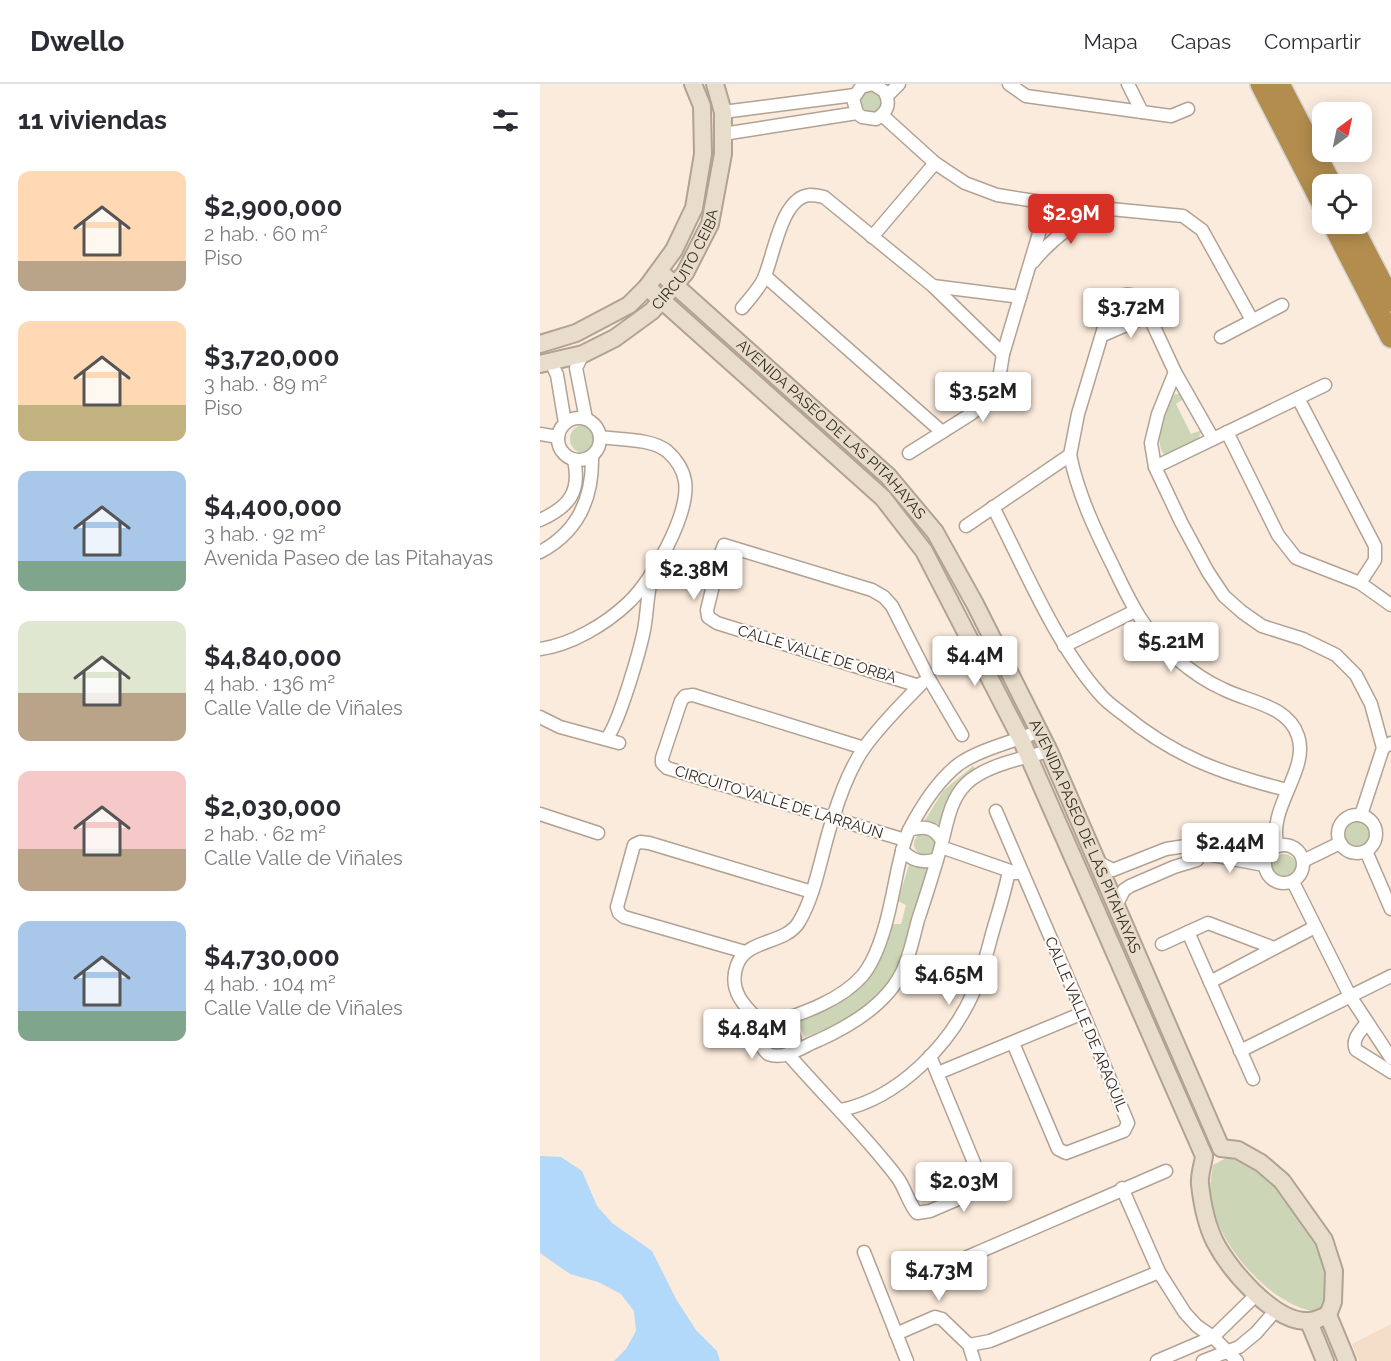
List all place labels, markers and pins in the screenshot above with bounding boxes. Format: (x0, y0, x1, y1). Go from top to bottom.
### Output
pin: $2.9M (1029, 194, 1113, 245)
pin: $3.72M (1082, 288, 1180, 339)
pin: $3.52M (934, 372, 1032, 423)
pin: $2.38M (645, 550, 743, 601)
pin: $5.21M (1122, 622, 1220, 673)
pin: $4.4M (933, 636, 1017, 687)
pin: $2.44M (1181, 823, 1279, 874)
pin: $4.65M (900, 955, 998, 1006)
pin: $4.84M (703, 1009, 801, 1060)
pin: $2.03M (915, 1162, 1013, 1213)
pin: $4.73M (890, 1251, 988, 1302)

